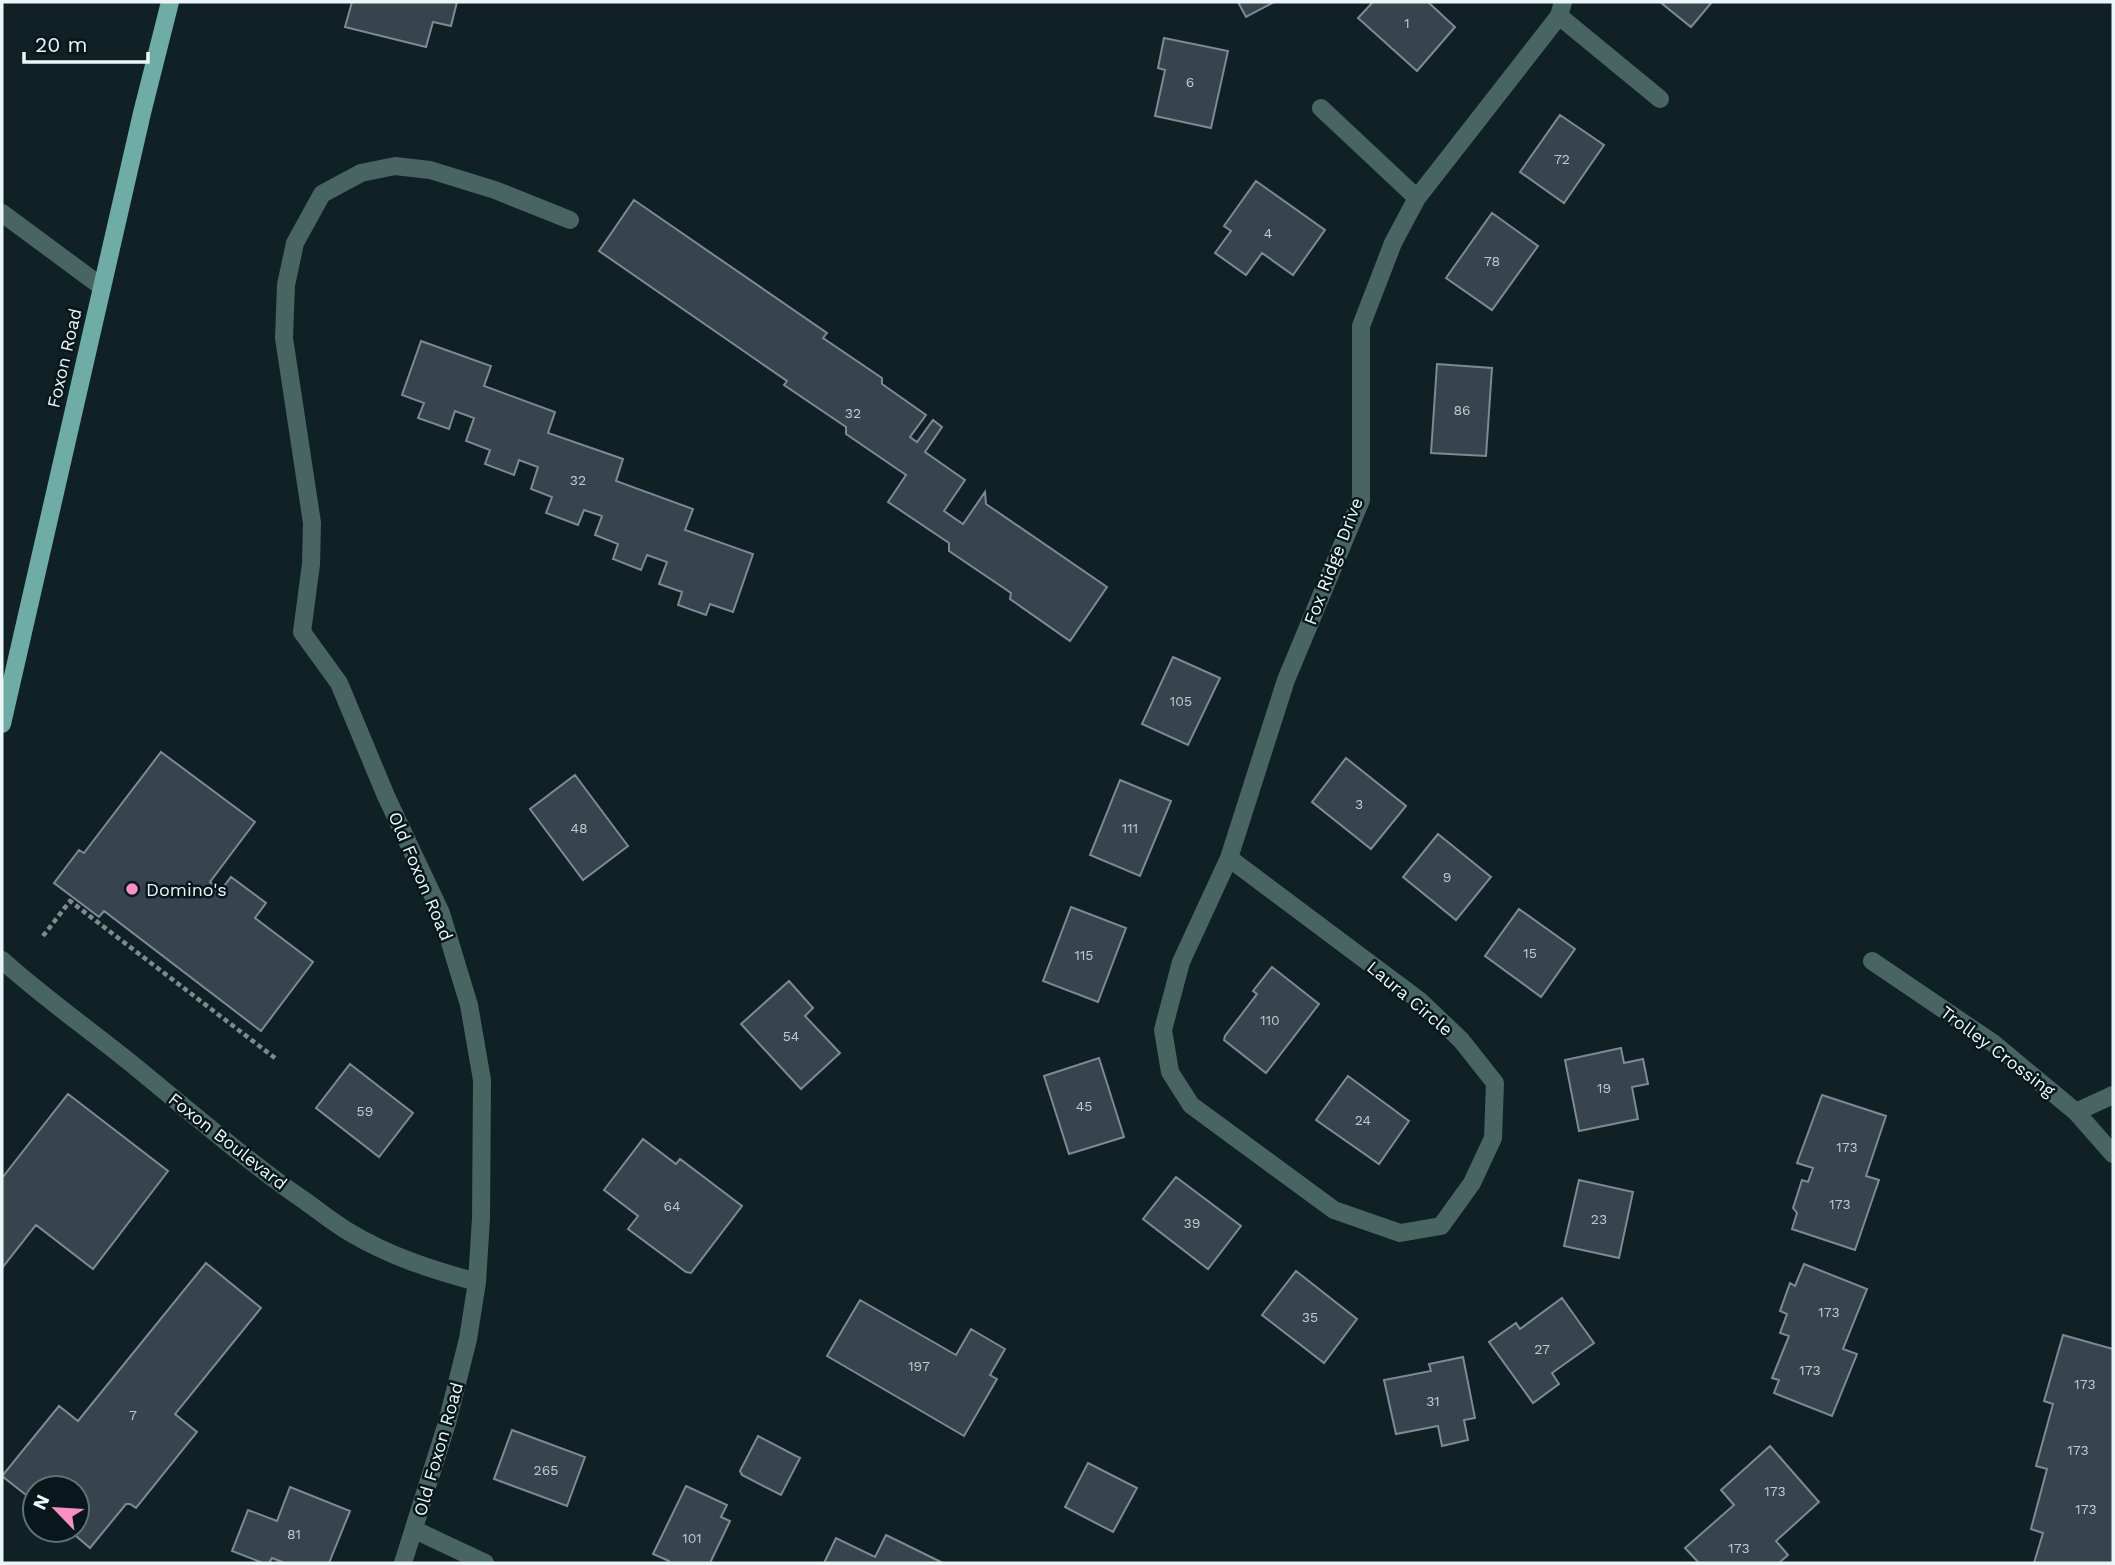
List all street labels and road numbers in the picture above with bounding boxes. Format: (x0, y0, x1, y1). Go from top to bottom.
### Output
street label: Foxon Road (42, 306, 86, 410)
street label: Fox Ridge Drive (1299, 494, 1367, 628)
street label: Old Foxon Road (384, 808, 458, 944)
street label: Laura Circle (1363, 956, 1457, 1040)
street label: Trolley Crossing (1937, 1001, 2060, 1101)
street label: Foxon Boulevard (165, 1088, 291, 1194)
street label: Old Foxon Road (409, 1380, 467, 1518)

